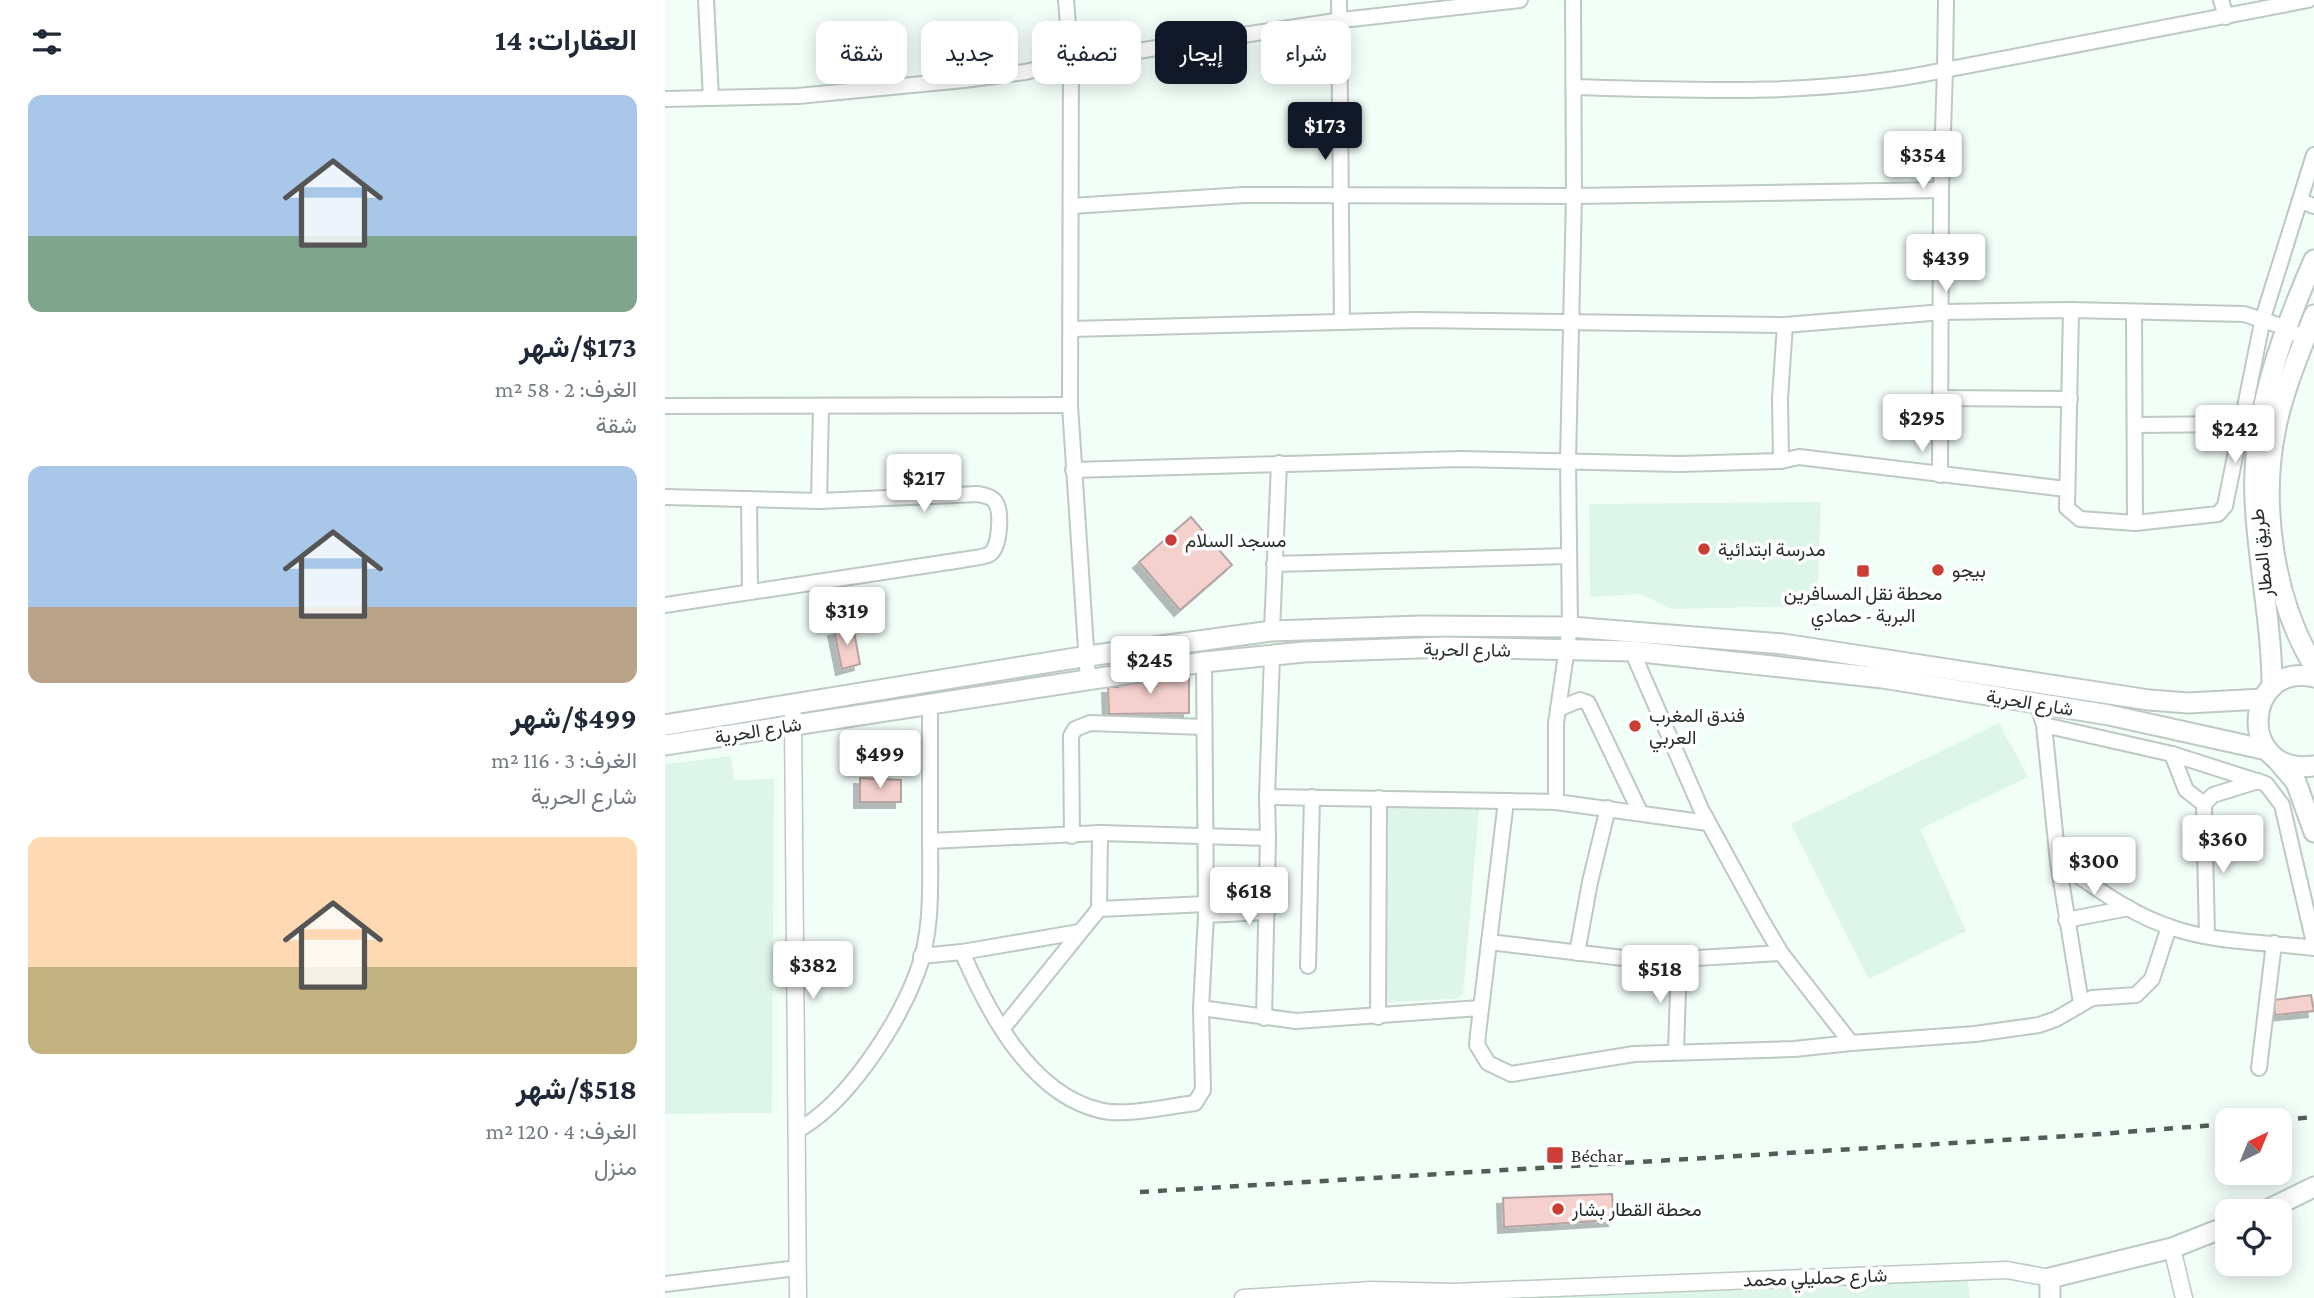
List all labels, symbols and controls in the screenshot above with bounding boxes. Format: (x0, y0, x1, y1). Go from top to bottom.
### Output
chip: شقة (816, 21, 907, 84)
chip: جديد (921, 21, 1018, 84)
chip: تصفية (1032, 21, 1141, 84)
chip: إيجار (1155, 21, 1247, 84)
chip: شراء (1261, 21, 1351, 84)
icon: filters (28, 23, 66, 61)
text: العقارات: 14 (495, 23, 637, 56)
pin: $173 (1284, 102, 1366, 162)
text: $173 (1304, 112, 1346, 138)
pin: $354 (1882, 132, 1964, 191)
icon: home (270, 140, 396, 266)
text: $354 (1900, 141, 1946, 167)
pin: $439 (1905, 234, 1987, 294)
text: $439 (1922, 244, 1970, 270)
text: $173/شهر (519, 330, 637, 363)
text: الغرف: 2 · 58 m² (495, 376, 637, 402)
pin: $295 (1881, 394, 1963, 454)
text: $295 (1899, 404, 1945, 430)
pin: $242 (2194, 406, 2276, 465)
text: شقة (595, 412, 637, 438)
text: $242 (2211, 415, 2259, 441)
pin: $217 (883, 454, 965, 514)
text: $217 (903, 464, 945, 490)
street label: طريق المطار (2246, 508, 2278, 599)
icon: home (270, 511, 396, 637)
place label: مسجد السلام (1185, 530, 1286, 553)
marker: مسجد السلام (1163, 532, 1179, 548)
place label: مدرسة ابتدائية (1718, 539, 1826, 561)
marker: مدرسة ابتدائية (1696, 541, 1712, 557)
place label: بيجو (1952, 560, 1986, 582)
marker: بيجو (1930, 562, 1946, 578)
marker: محطة نقل المسافرين البرية - حمادي (1855, 563, 1871, 579)
place label: محطة نقل المسافرين البرية - حمادي (1784, 583, 1942, 631)
pin: $319 (806, 588, 888, 647)
text: $319 (825, 597, 869, 623)
pin: $245 (1109, 636, 1191, 696)
street label: شارع الحرية (1423, 638, 1511, 663)
text: $245 (1127, 646, 1173, 672)
street label: شارع الحرية (1985, 685, 2075, 722)
text: $499/شهر (510, 701, 637, 734)
place label: فندق المغرب العربي (1649, 705, 1745, 753)
street label: شارع الحرية (713, 713, 803, 750)
marker: فندق المغرب العربي (1627, 718, 1643, 734)
pin: $499 (839, 730, 921, 790)
text: $499 (856, 740, 904, 766)
text: الغرف: 3 · 116 m² (491, 747, 637, 773)
text: شارع الحرية (531, 783, 637, 809)
pin: $360 (2182, 816, 2264, 875)
text: $360 (2198, 825, 2248, 851)
pin: $300 (2053, 838, 2135, 897)
text: $300 (2069, 847, 2119, 873)
pin: $618 (1208, 867, 1290, 927)
text: $618 (1226, 877, 1272, 903)
icon: home (270, 882, 396, 1008)
pin: $382 (772, 942, 854, 1001)
pin: $518 (1619, 946, 1701, 1005)
text: $382 (789, 951, 837, 977)
text: $518 (1638, 955, 1682, 981)
text: $518/شهر (516, 1072, 637, 1105)
north arrow (2215, 1108, 2293, 1185)
map controls (2215, 1108, 2292, 1276)
text: الغرف: 4 · 120 m² (486, 1118, 637, 1144)
marker: Béchar (1545, 1145, 1565, 1165)
place label: Béchar (1571, 1145, 1624, 1166)
text: منزل (594, 1154, 637, 1180)
place label: محطة القطار بشار (1571, 1199, 1702, 1221)
button: locate (2215, 1199, 2292, 1276)
marker: محطة القطار بشار (1550, 1201, 1566, 1217)
street label: شارع حمليلي محمد (1743, 1264, 1888, 1296)

